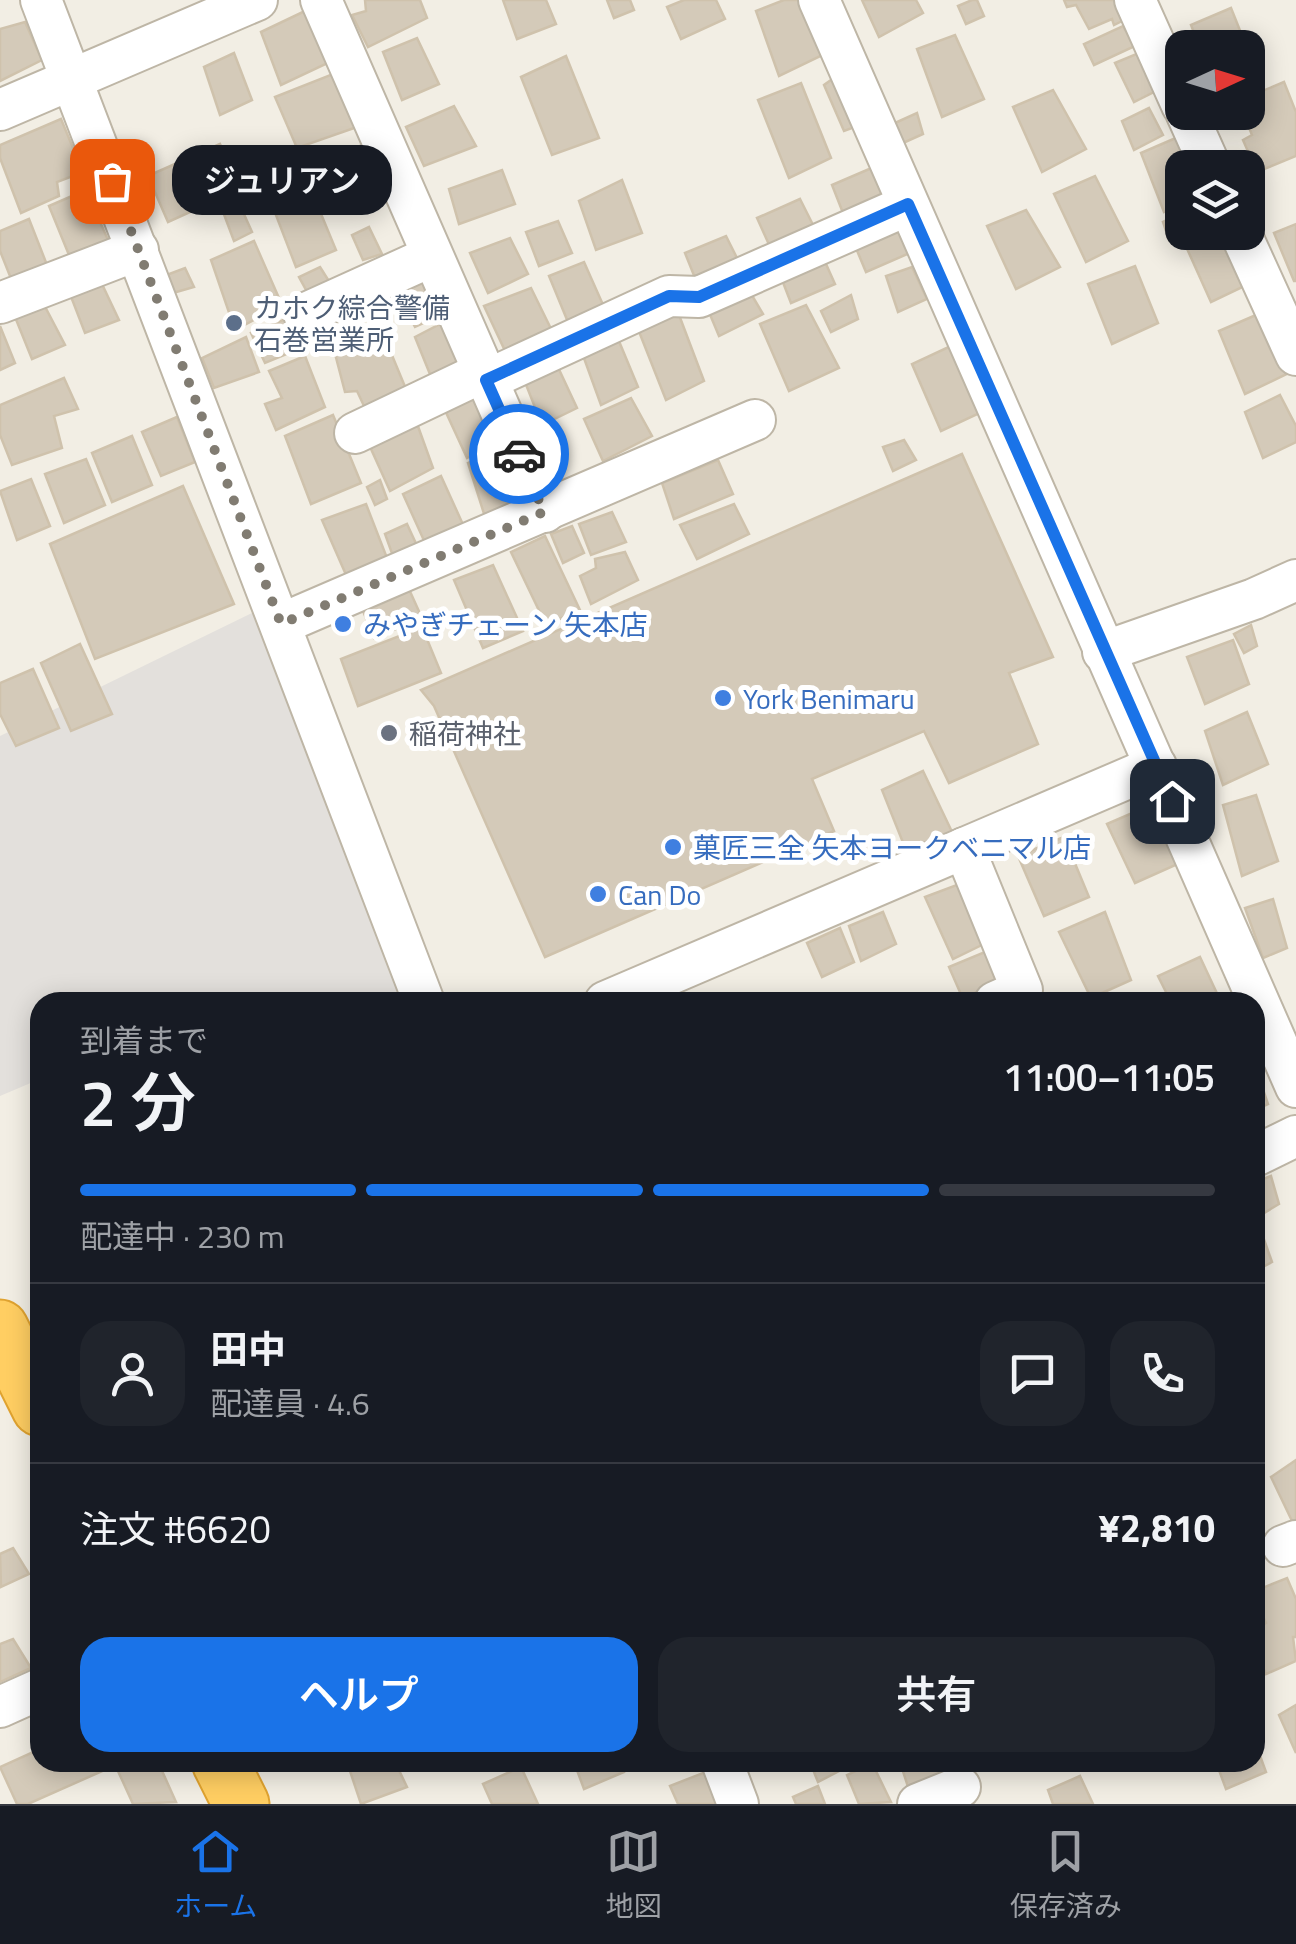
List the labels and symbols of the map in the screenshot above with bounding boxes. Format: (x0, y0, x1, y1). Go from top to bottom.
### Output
north arrow (1165, 30, 1265, 130)
pin (70, 139, 155, 224)
callout: ジュリアン (172, 146, 392, 216)
place label: カホク綜合警備 石巻営業所 (254, 286, 450, 361)
marker: カホク綜合警備 石巻営業所 (223, 312, 245, 334)
courier (469, 404, 569, 504)
place label: みやぎチェーン 矢本店 (363, 603, 648, 646)
marker: みやぎチェーン 矢本店 (332, 613, 354, 635)
place label: York Benimaru (743, 677, 915, 720)
marker: York Benimaru (712, 687, 734, 709)
place label: 稲荷神社 (409, 712, 521, 755)
marker: 稲荷神社 (378, 722, 400, 744)
pin (1130, 759, 1215, 844)
place label: 菓匠三全 矢本ヨークベニマル店 (693, 826, 1091, 869)
marker: 菓匠三全 矢本ヨークベニマル店 (662, 836, 684, 858)
place label: Can Do (618, 873, 701, 916)
marker: Can Do (587, 883, 609, 905)

